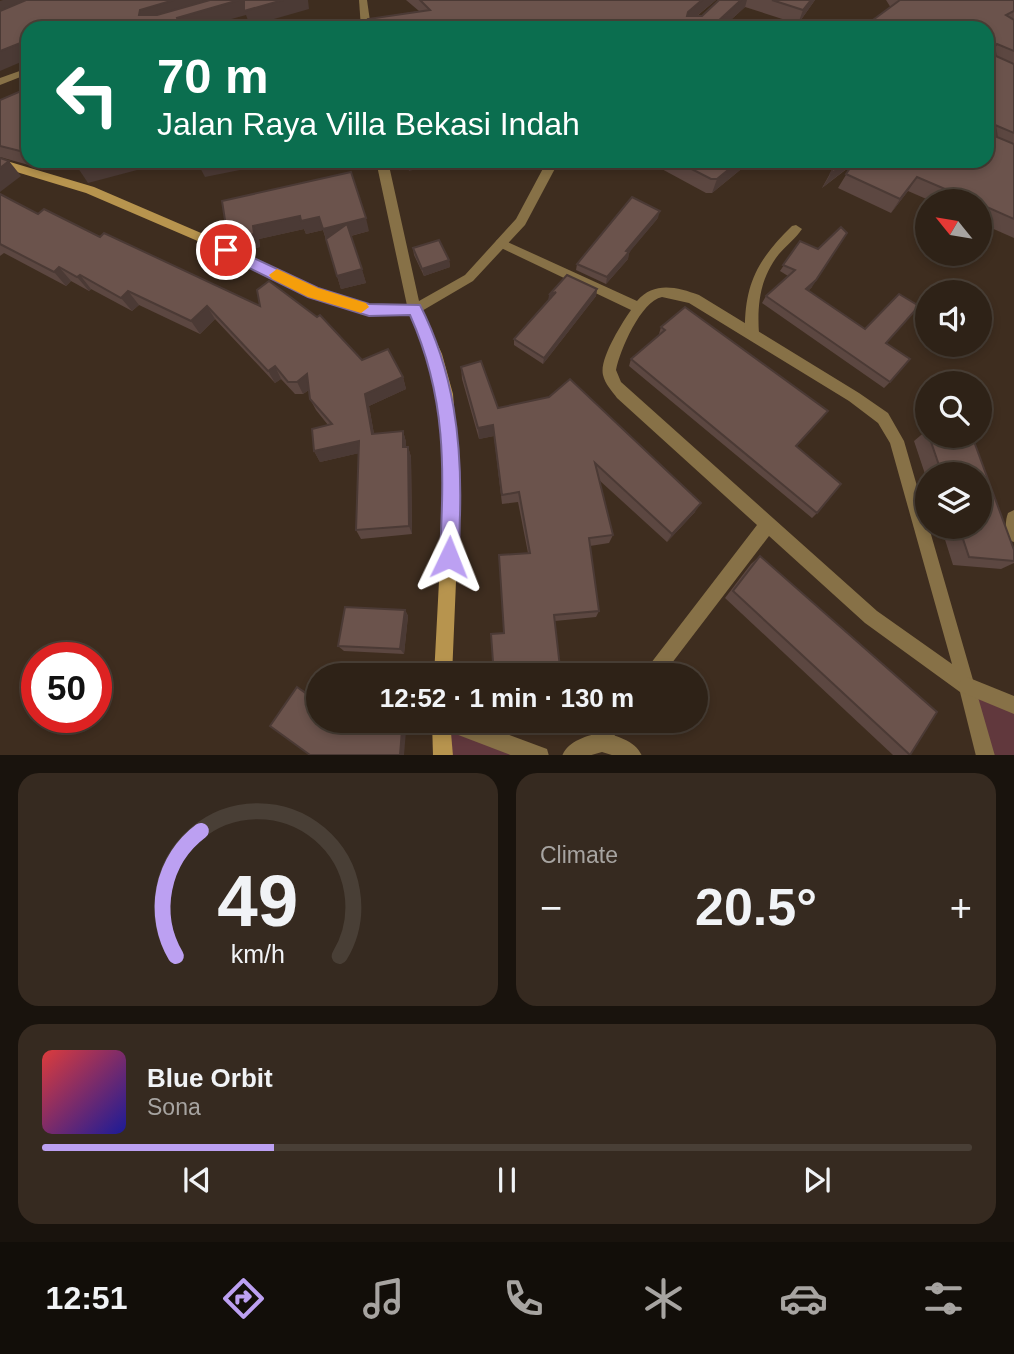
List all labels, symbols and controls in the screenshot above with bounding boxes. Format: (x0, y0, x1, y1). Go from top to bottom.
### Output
icon: left (42, 49, 133, 140)
text: 70 m (157, 49, 269, 103)
text: Jalan Raya Villa Bekasi Indah (157, 106, 580, 142)
north arrow (915, 189, 992, 266)
map controls (915, 189, 992, 539)
pin (196, 220, 256, 280)
icon: arrive (207, 231, 245, 269)
button: sound (915, 280, 992, 357)
button: search (915, 371, 992, 448)
button: layers (915, 462, 992, 539)
position arrow (412, 520, 486, 594)
speed limit sign: 50 (21, 642, 112, 733)
text: 12:52 · 1 min · 130 m (380, 683, 634, 713)
text: Climate (540, 842, 618, 868)
text: 49 (218, 860, 298, 941)
text: 20.5° (695, 878, 817, 936)
text: − (540, 887, 562, 929)
text: + (950, 887, 972, 929)
text: km/h (231, 939, 285, 967)
text: Blue Orbit (147, 1063, 273, 1093)
text: Sona (147, 1094, 201, 1120)
icon: previous (178, 1161, 216, 1199)
icon: pause (488, 1161, 526, 1199)
icon: next (798, 1161, 836, 1199)
icon: directions (219, 1274, 268, 1323)
icon: music (359, 1274, 408, 1323)
icon: phone (499, 1274, 548, 1323)
icon: climate (639, 1274, 688, 1323)
icon: car (779, 1274, 828, 1323)
icon: filters (919, 1274, 968, 1323)
text: 12:51 (46, 1280, 127, 1316)

